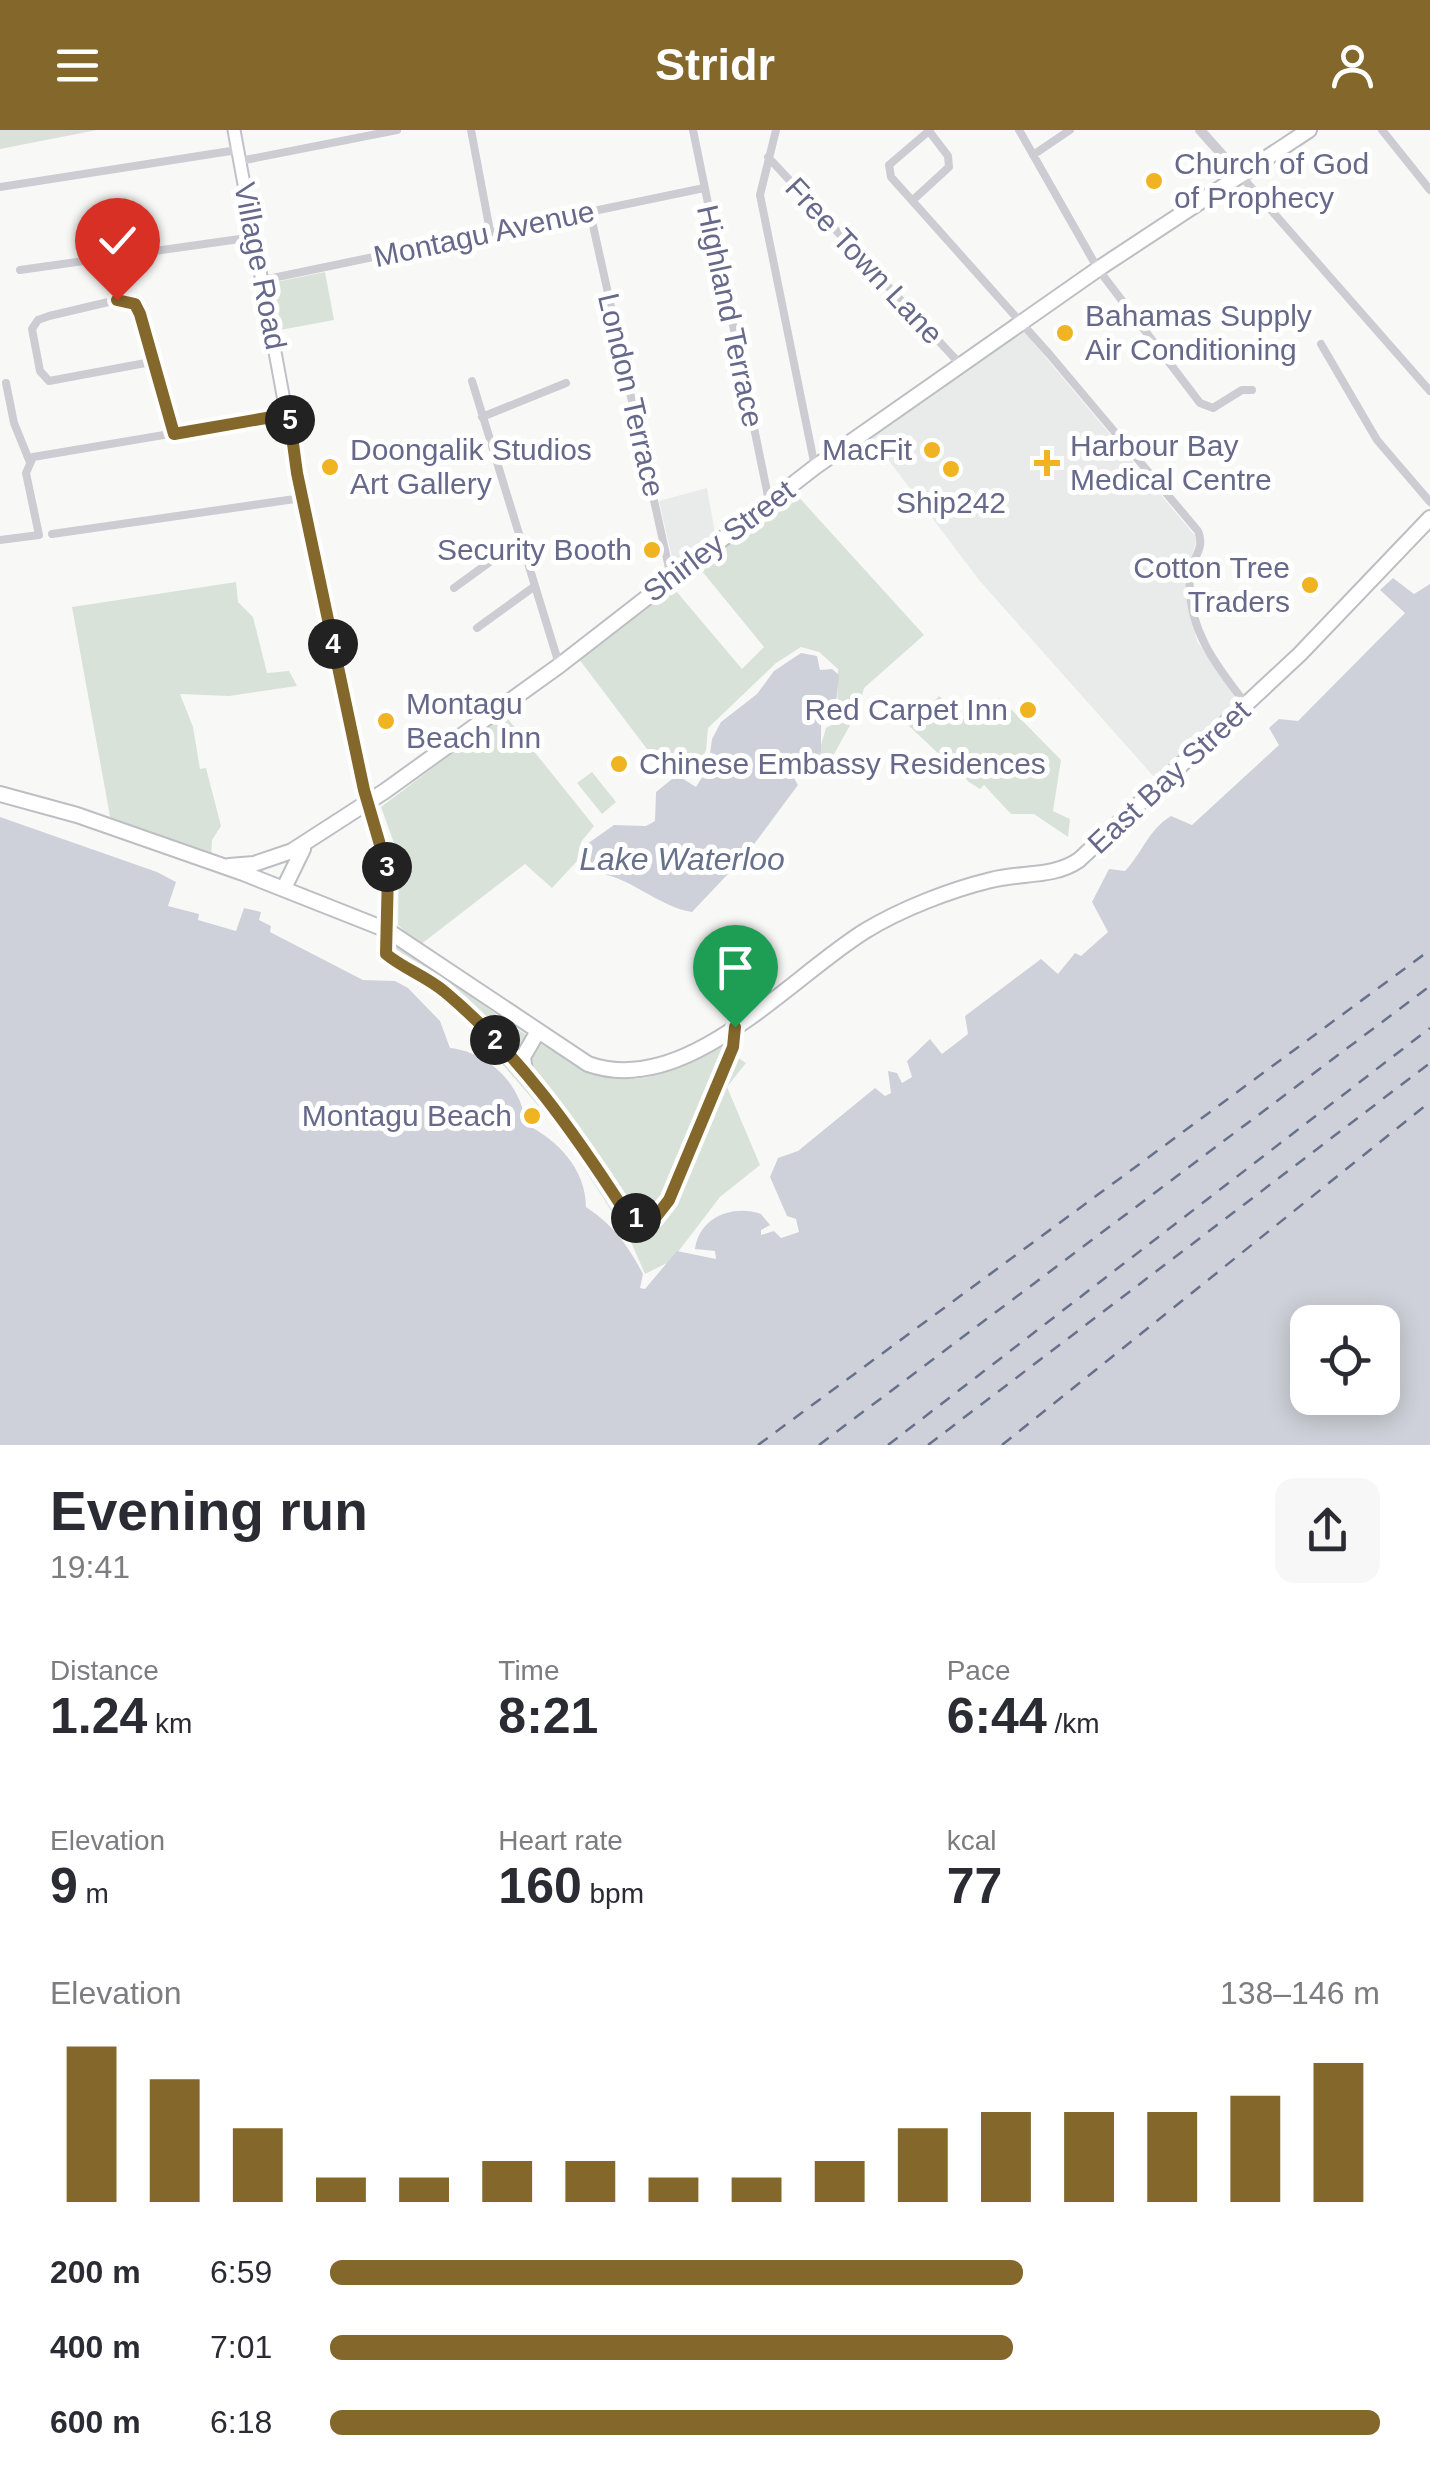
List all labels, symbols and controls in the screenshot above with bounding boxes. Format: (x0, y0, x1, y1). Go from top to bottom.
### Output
icon: menu (50, 38, 105, 93)
icon: person (1325, 38, 1380, 93)
text: Stridr (655, 39, 775, 90)
place label: Church of God of Prophecy (1174, 147, 1369, 214)
marker: Church of God of Prophecy (1143, 170, 1165, 192)
street label: Free Town Lane (779, 171, 950, 350)
street label: Village Road (228, 180, 293, 352)
street label: Montagu Avenue (371, 194, 597, 273)
pin (75, 198, 160, 301)
street label: Highland Terrace (691, 202, 770, 430)
icon: check (90, 213, 145, 268)
street label: London Terrace (592, 290, 671, 500)
place label: Bahamas Supply Air Conditioning (1085, 299, 1312, 366)
marker: Bahamas Supply Air Conditioning (1054, 322, 1076, 344)
pin: 5 (265, 395, 315, 445)
text: 5 (282, 404, 298, 435)
place label: Harbour Bay Medical Centre (1070, 429, 1272, 496)
place label: Doongalik Studios Art Gallery (350, 433, 592, 500)
place label: MacFit (822, 433, 913, 466)
marker: MacFit (921, 439, 943, 461)
marker: Harbour Bay Medical Centre (1034, 450, 1060, 476)
marker: Doongalik Studios Art Gallery (319, 456, 341, 478)
marker: Ship242 (940, 458, 962, 480)
street label: Shirley Street (637, 473, 801, 608)
place label: Ship242 (896, 486, 1006, 519)
place label: Security Booth (437, 533, 632, 566)
marker: Security Booth (641, 539, 663, 561)
place label: Cotton Tree Traders (1133, 551, 1290, 618)
marker: Cotton Tree Traders (1299, 574, 1321, 596)
pin: 4 (308, 619, 358, 669)
text: 4 (325, 628, 341, 659)
place label: Montagu Beach Inn (406, 687, 541, 754)
place label: Red Carpet Inn (805, 693, 1008, 726)
street label: East Bay Street (1081, 693, 1257, 860)
marker: Red Carpet Inn (1017, 699, 1039, 721)
marker: Montagu Beach Inn (375, 710, 397, 732)
place label: Chinese Embassy Residences (639, 747, 1046, 780)
marker: Chinese Embassy Residences (608, 753, 630, 775)
water label: Lake Waterloo (579, 841, 785, 877)
pin: 3 (362, 842, 412, 892)
text: 3 (379, 851, 395, 882)
pin (693, 925, 778, 1028)
icon: arrive (708, 940, 763, 995)
pin: 2 (470, 1015, 520, 1065)
text: 2 (487, 1024, 503, 1055)
place label: Montagu Beach (302, 1099, 512, 1132)
marker: Montagu Beach (521, 1105, 543, 1127)
pin: 1 (611, 1193, 661, 1243)
text: 1 (628, 1202, 644, 1233)
map controls (1290, 1305, 1400, 1415)
button: locate (1290, 1305, 1400, 1415)
button: share (1275, 1478, 1380, 1583)
text: Evening run (50, 1480, 368, 1542)
text: 19:41 (50, 1549, 130, 1585)
text: Distance (50, 1655, 159, 1686)
text: Time (498, 1655, 560, 1686)
text: Pace (947, 1655, 1010, 1686)
text: 1.24 (50, 1688, 147, 1744)
text: 8:21 (498, 1688, 598, 1744)
text: 6:44 (947, 1688, 1047, 1744)
text: km (147, 1708, 192, 1739)
text: /km (1047, 1708, 1100, 1739)
text: Elevation (50, 1825, 165, 1856)
text: Heart rate (498, 1825, 623, 1856)
text: kcal (947, 1825, 996, 1856)
text: 9 (50, 1858, 78, 1914)
text: 160 (498, 1858, 582, 1914)
text: 77 (947, 1858, 1002, 1914)
text: m (78, 1878, 109, 1909)
text: bpm (582, 1878, 644, 1909)
text: Elevation (50, 1975, 182, 2011)
text: 138–146 m (1220, 1975, 1380, 2011)
text: 200 m (50, 2254, 141, 2290)
text: 6:59 (210, 2254, 272, 2290)
text: 400 m (50, 2329, 141, 2365)
text: 7:01 (210, 2329, 272, 2365)
text: 600 m (50, 2404, 141, 2440)
text: 6:18 (210, 2404, 272, 2440)

